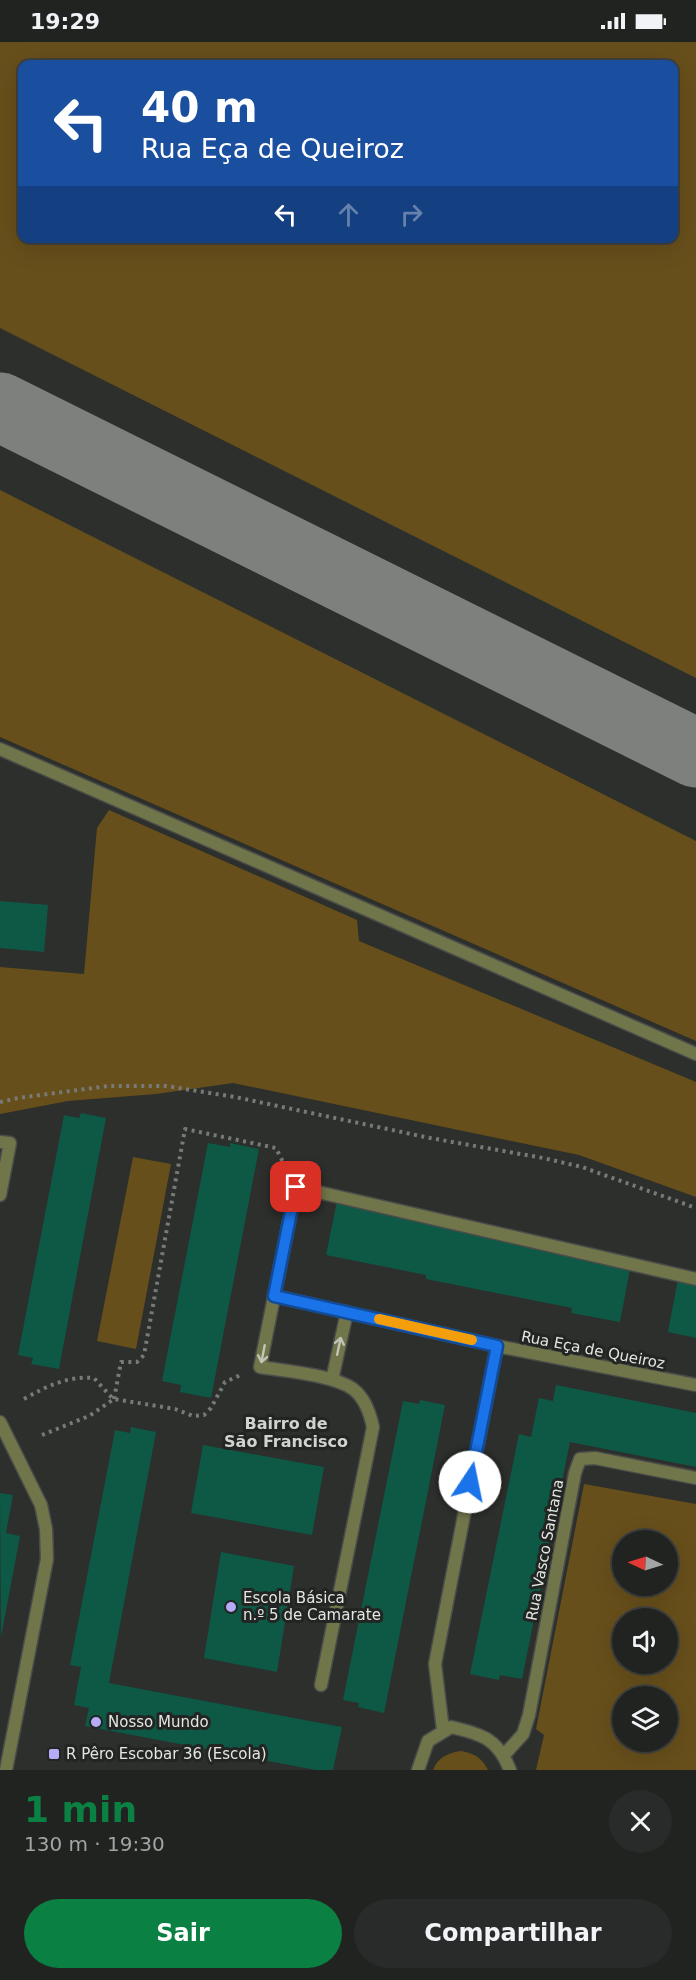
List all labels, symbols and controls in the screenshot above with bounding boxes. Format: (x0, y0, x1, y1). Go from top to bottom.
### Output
text: 19:29 (30, 9, 100, 34)
text: 40 m (141, 83, 258, 132)
icon: left (42, 84, 120, 162)
text: Rua Eça de Queiroz (141, 133, 404, 164)
icon: left (269, 198, 302, 231)
icon: ahead (332, 198, 365, 231)
icon: right (395, 198, 428, 231)
pin (270, 1161, 321, 1212)
icon: arrive (279, 1170, 312, 1203)
street label: Rua Eça de Queiroz (520, 1327, 667, 1373)
one-way arrow (334, 1337, 346, 1356)
one-way arrow (257, 1343, 268, 1363)
district label: Bairro de São Francisco (224, 1414, 348, 1451)
position arrow (438, 1450, 502, 1514)
street label: Rua Vasco Santana (522, 1478, 568, 1622)
north arrow (612, 1530, 678, 1596)
map controls (612, 1530, 678, 1752)
place label: Escola Básica n.º 5 de Camarate (243, 1589, 381, 1624)
marker: Escola Básica n.º 5 de Camarate (224, 1600, 238, 1614)
button: sound (612, 1608, 678, 1674)
button: layers (612, 1686, 678, 1752)
place label: Nosso Mundo (108, 1713, 209, 1731)
marker: Nosso Mundo (89, 1715, 103, 1729)
place label: R Pêro Escobar 36 (Escola) (66, 1745, 267, 1763)
marker: R Pêro Escobar 36 (Escola) (47, 1747, 61, 1761)
text: 1 min (24, 1789, 137, 1830)
button: close (609, 1790, 672, 1853)
text: 130 m · 19:30 (24, 1832, 165, 1856)
button: Sair (24, 1899, 342, 1968)
button: Compartilhar (354, 1899, 672, 1968)

